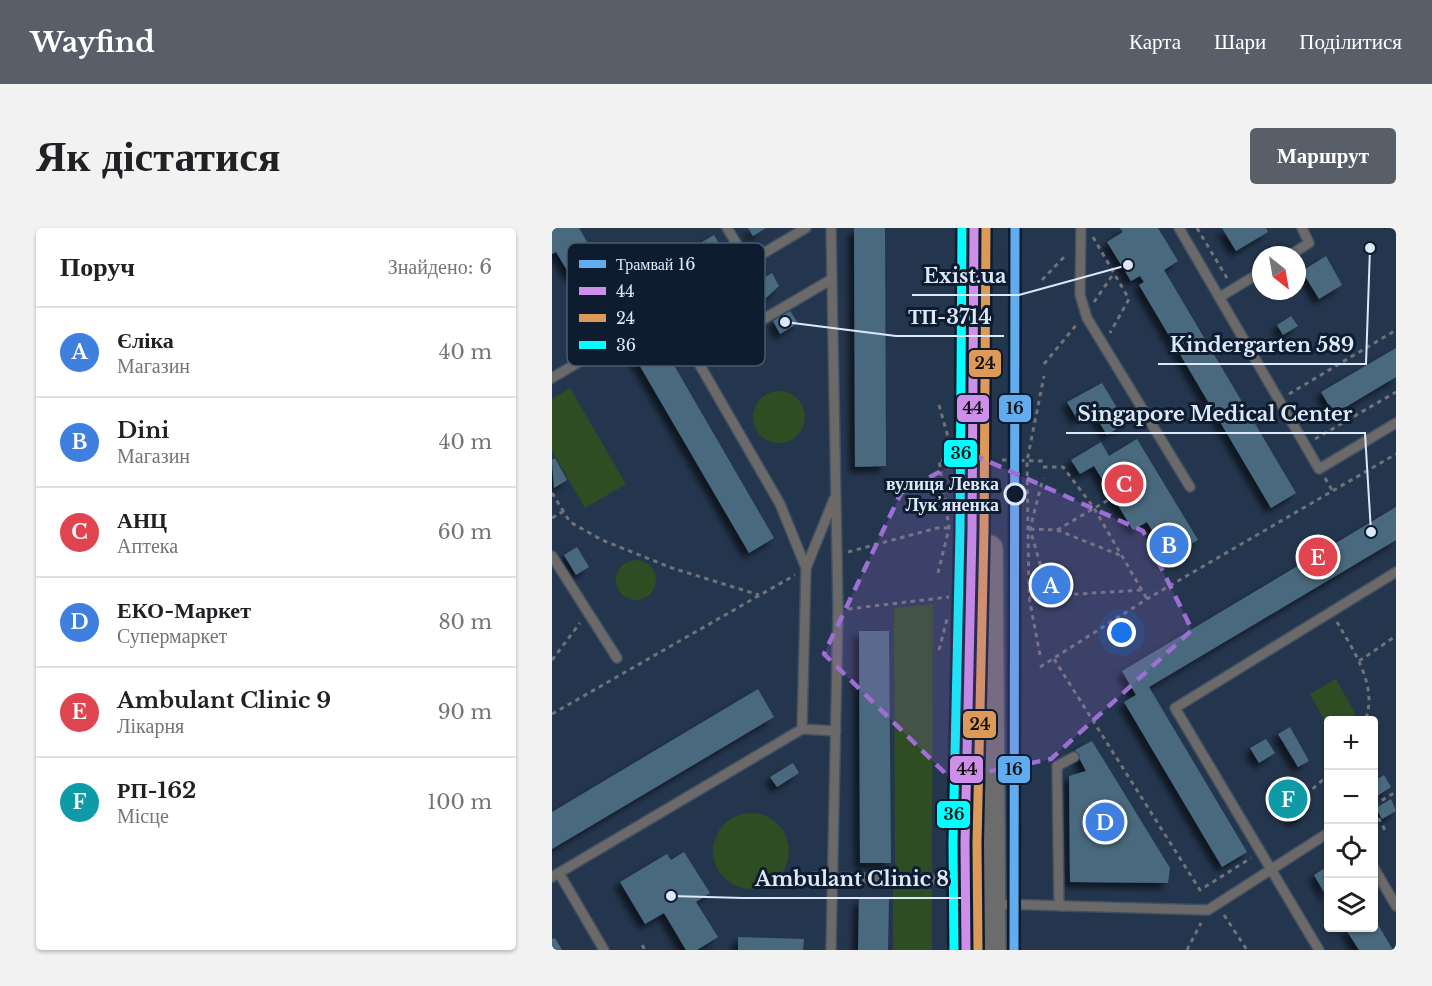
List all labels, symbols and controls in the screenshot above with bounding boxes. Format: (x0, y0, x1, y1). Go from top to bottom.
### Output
text: Wayfind (30, 25, 155, 60)
text: Карта (1129, 29, 1181, 55)
text: Шари (1214, 29, 1266, 55)
text: Поділитися (1299, 29, 1402, 55)
button: Маршрут (1250, 128, 1396, 184)
text: Як дістатися (36, 130, 281, 182)
legend (567, 243, 765, 366)
north arrow (1252, 246, 1306, 300)
text: Поруч (60, 251, 135, 283)
text: Трамвай 16 (616, 254, 695, 274)
text: Знайдено: 6 (388, 255, 492, 279)
callout: Exist.ua (912, 257, 1019, 295)
text: Exist.ua (924, 264, 1007, 288)
text: 44 (616, 281, 635, 301)
callout: ТП-3714 (896, 298, 1004, 336)
text: ТП-3714 (908, 305, 992, 329)
text: 24 (616, 308, 635, 328)
callout: Kindergarten 589 (1158, 326, 1366, 364)
text: Єліка (117, 327, 174, 354)
text: Kindergarten 589 (1170, 333, 1354, 357)
text: 36 (616, 335, 636, 355)
text: A (71, 340, 88, 364)
text: 40 m (439, 340, 492, 364)
line badge: 24 (968, 349, 1002, 378)
text: 24 (974, 353, 996, 373)
text: Магазин (117, 354, 190, 378)
line badge: 44 (956, 394, 990, 423)
line badge: 16 (998, 394, 1032, 423)
callout: Singapore Medical Center (1066, 395, 1365, 433)
text: 44 (962, 398, 984, 418)
text: 16 (1006, 398, 1024, 418)
text: Singapore Medical Center (1077, 402, 1353, 426)
text: Dini (117, 417, 169, 444)
text: B (72, 430, 87, 454)
text: 40 m (439, 430, 492, 454)
line badge: 36 (943, 439, 978, 468)
text: 36 (951, 443, 972, 463)
text: Магазин (117, 444, 190, 468)
pin: C (1104, 462, 1144, 506)
place label: вулиця Левка Лукʼяненка (886, 473, 999, 516)
marker: вулиця Левка Лукʼяненка (1004, 483, 1026, 505)
text: АНЦ (117, 507, 167, 534)
text: C (71, 520, 88, 544)
text: 60 m (438, 520, 492, 544)
pin: B (1150, 522, 1188, 568)
text: Аптека (117, 534, 178, 558)
pin: E (1298, 534, 1338, 580)
pin: A (1032, 562, 1070, 608)
text: ЕКО-Маркет (117, 597, 251, 624)
text: D (70, 610, 89, 634)
text: 80 m (438, 610, 492, 634)
your location (1107, 618, 1136, 647)
text: Супермаркет (117, 624, 227, 648)
text: Ambulant Clinic 9 (117, 687, 331, 714)
text: E (72, 700, 87, 724)
text: 90 m (438, 700, 492, 724)
line badge: 24 (962, 710, 997, 739)
text: Лікарня (117, 714, 184, 738)
text: 24 (969, 714, 991, 734)
map controls (1324, 716, 1378, 932)
button: + (1324, 716, 1378, 770)
line badge: 44 (949, 755, 984, 784)
line badge: 16 (997, 755, 1031, 784)
text: 44 (956, 759, 978, 779)
text: 16 (1005, 759, 1023, 779)
button: − (1324, 770, 1378, 824)
pin: F (1268, 776, 1308, 822)
text: РП-162 (117, 777, 196, 804)
text: F (73, 790, 86, 814)
text: 100 m (427, 790, 492, 814)
line badge: 36 (936, 800, 971, 829)
pin: D (1086, 800, 1124, 844)
text: Місце (117, 804, 169, 828)
text: 36 (944, 804, 965, 824)
button: locate (1324, 824, 1378, 878)
callout: Ambulant Clinic 8 (743, 860, 961, 898)
text: Ambulant Clinic 8 (754, 867, 949, 891)
button: layers (1324, 878, 1378, 932)

